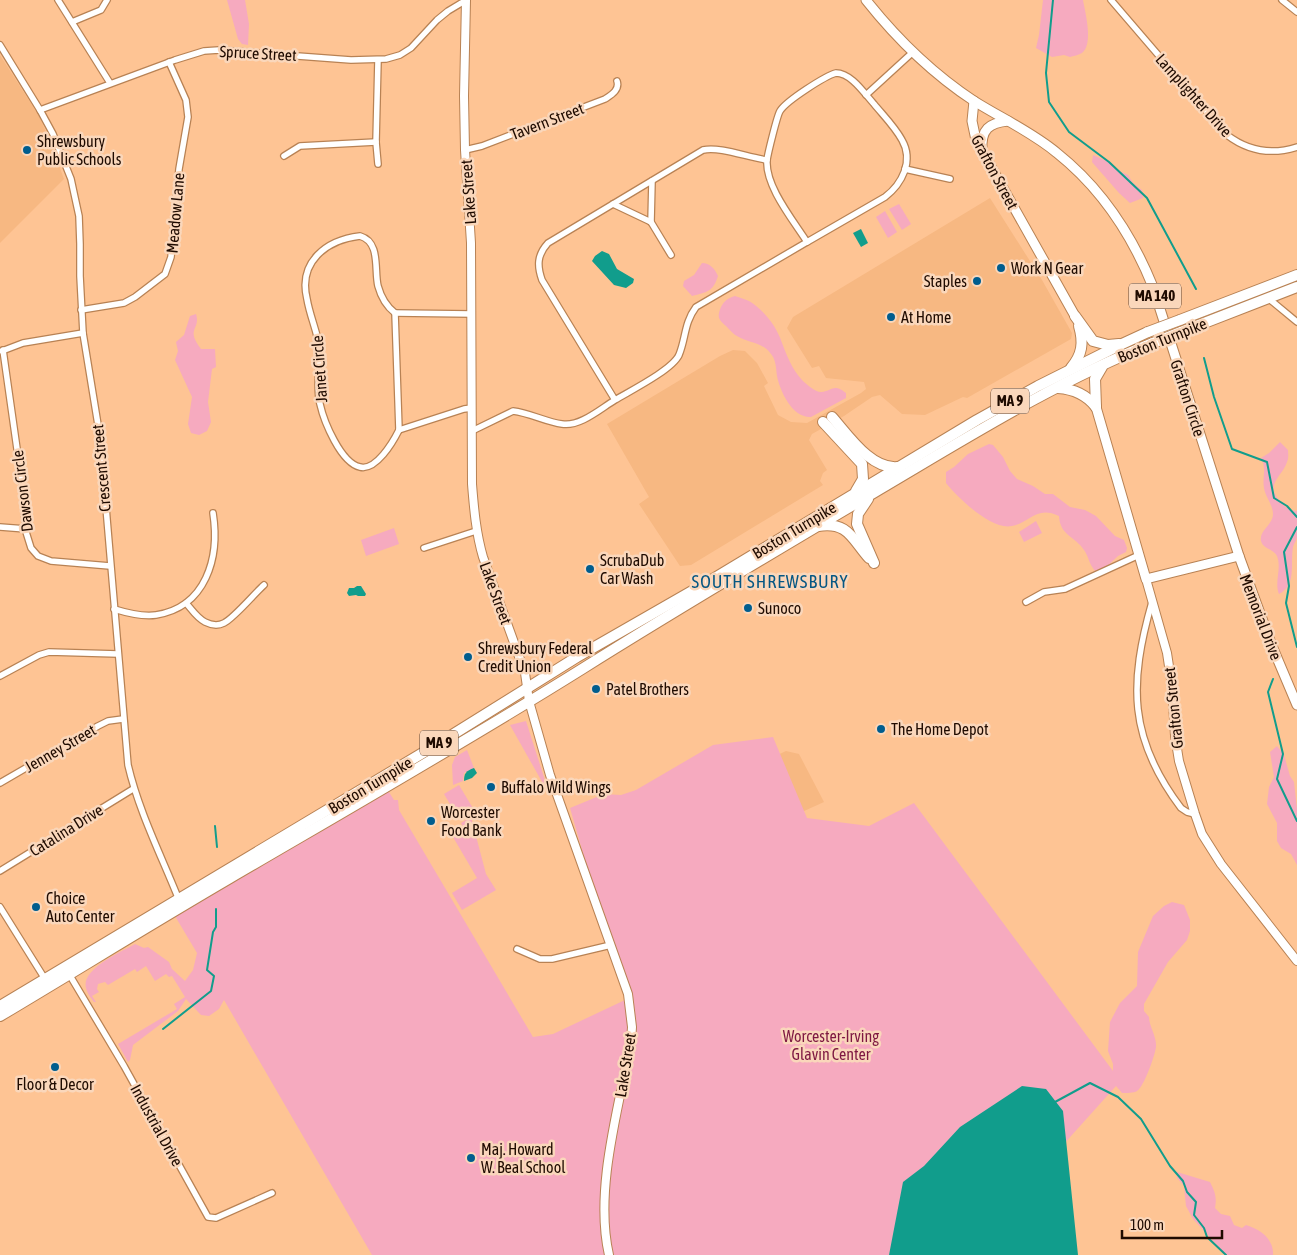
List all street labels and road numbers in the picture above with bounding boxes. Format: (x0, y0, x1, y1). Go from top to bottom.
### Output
street label: Spruce Street (219, 42, 297, 65)
street label: Lamplighter Drive (1151, 50, 1236, 141)
street label: Tavern Street (508, 99, 586, 143)
street label: Grafton Street (968, 132, 1022, 213)
street label: Lake Street (457, 159, 479, 225)
street label: Meadow Lane (163, 172, 187, 254)
road number: MA 140 (1129, 284, 1181, 308)
street label: Boston Turnpike (1115, 314, 1209, 367)
street label: Janet Circle (308, 335, 330, 403)
street label: Grafton Circle (1167, 357, 1209, 439)
road number: MA 9 (991, 388, 1029, 414)
street label: Crescent Street (88, 423, 114, 512)
street label: Dawson Circle (8, 449, 36, 533)
street label: Boston Turnpike (749, 498, 840, 563)
street label: Lake Street (476, 559, 516, 627)
street label: Memorial Drive (1236, 572, 1286, 662)
street label: Grafton Street (1160, 666, 1186, 750)
street label: Jenney Street (21, 720, 99, 776)
road number: MA 9 (420, 730, 458, 756)
street label: Boston Turnpike (325, 753, 416, 818)
street label: Catalina Drive (26, 800, 106, 860)
street label: Lake Street (611, 1031, 639, 1098)
street label: Industrial Drive (127, 1081, 187, 1169)

